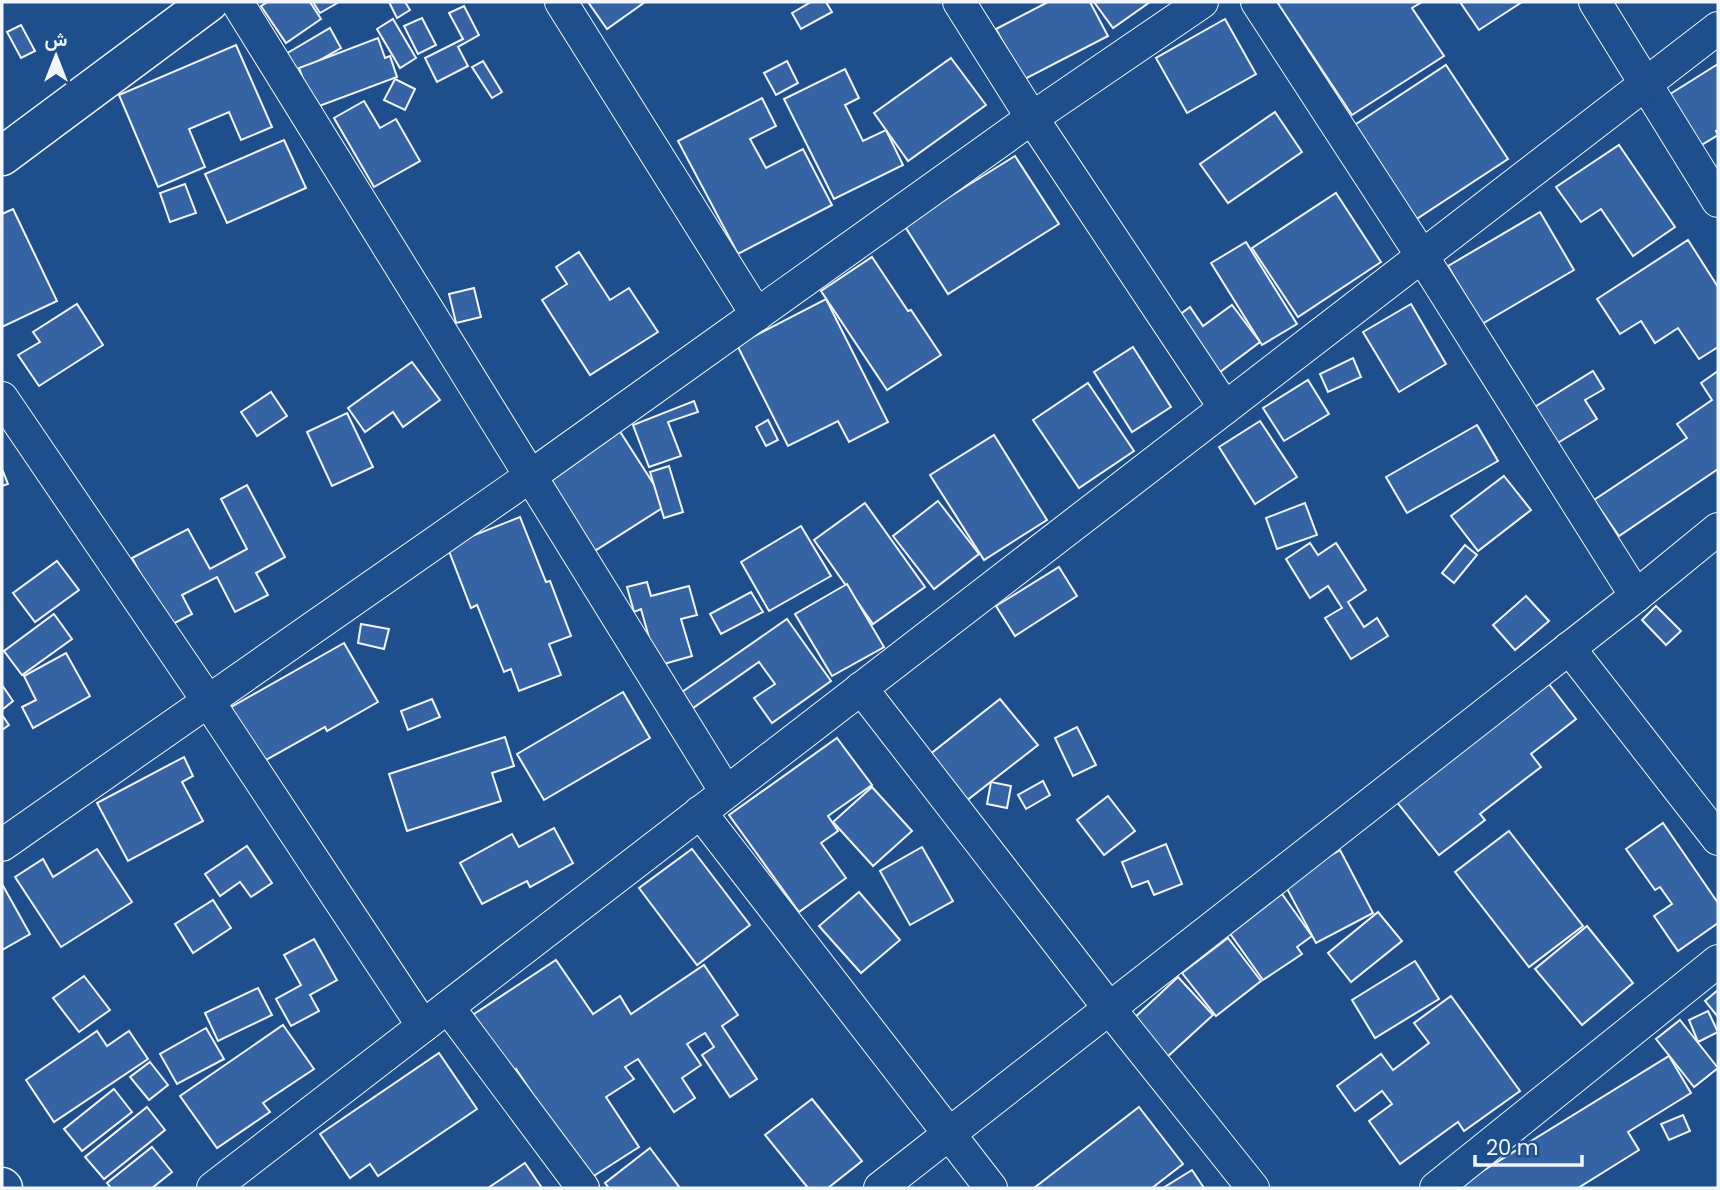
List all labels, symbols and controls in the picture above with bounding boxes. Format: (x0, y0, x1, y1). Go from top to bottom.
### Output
north arrow (21, 21, 91, 91)
text: ش (45, 26, 68, 53)
scale bar (1475, 1124, 1582, 1168)
text: 20 m (1486, 1133, 1539, 1162)

